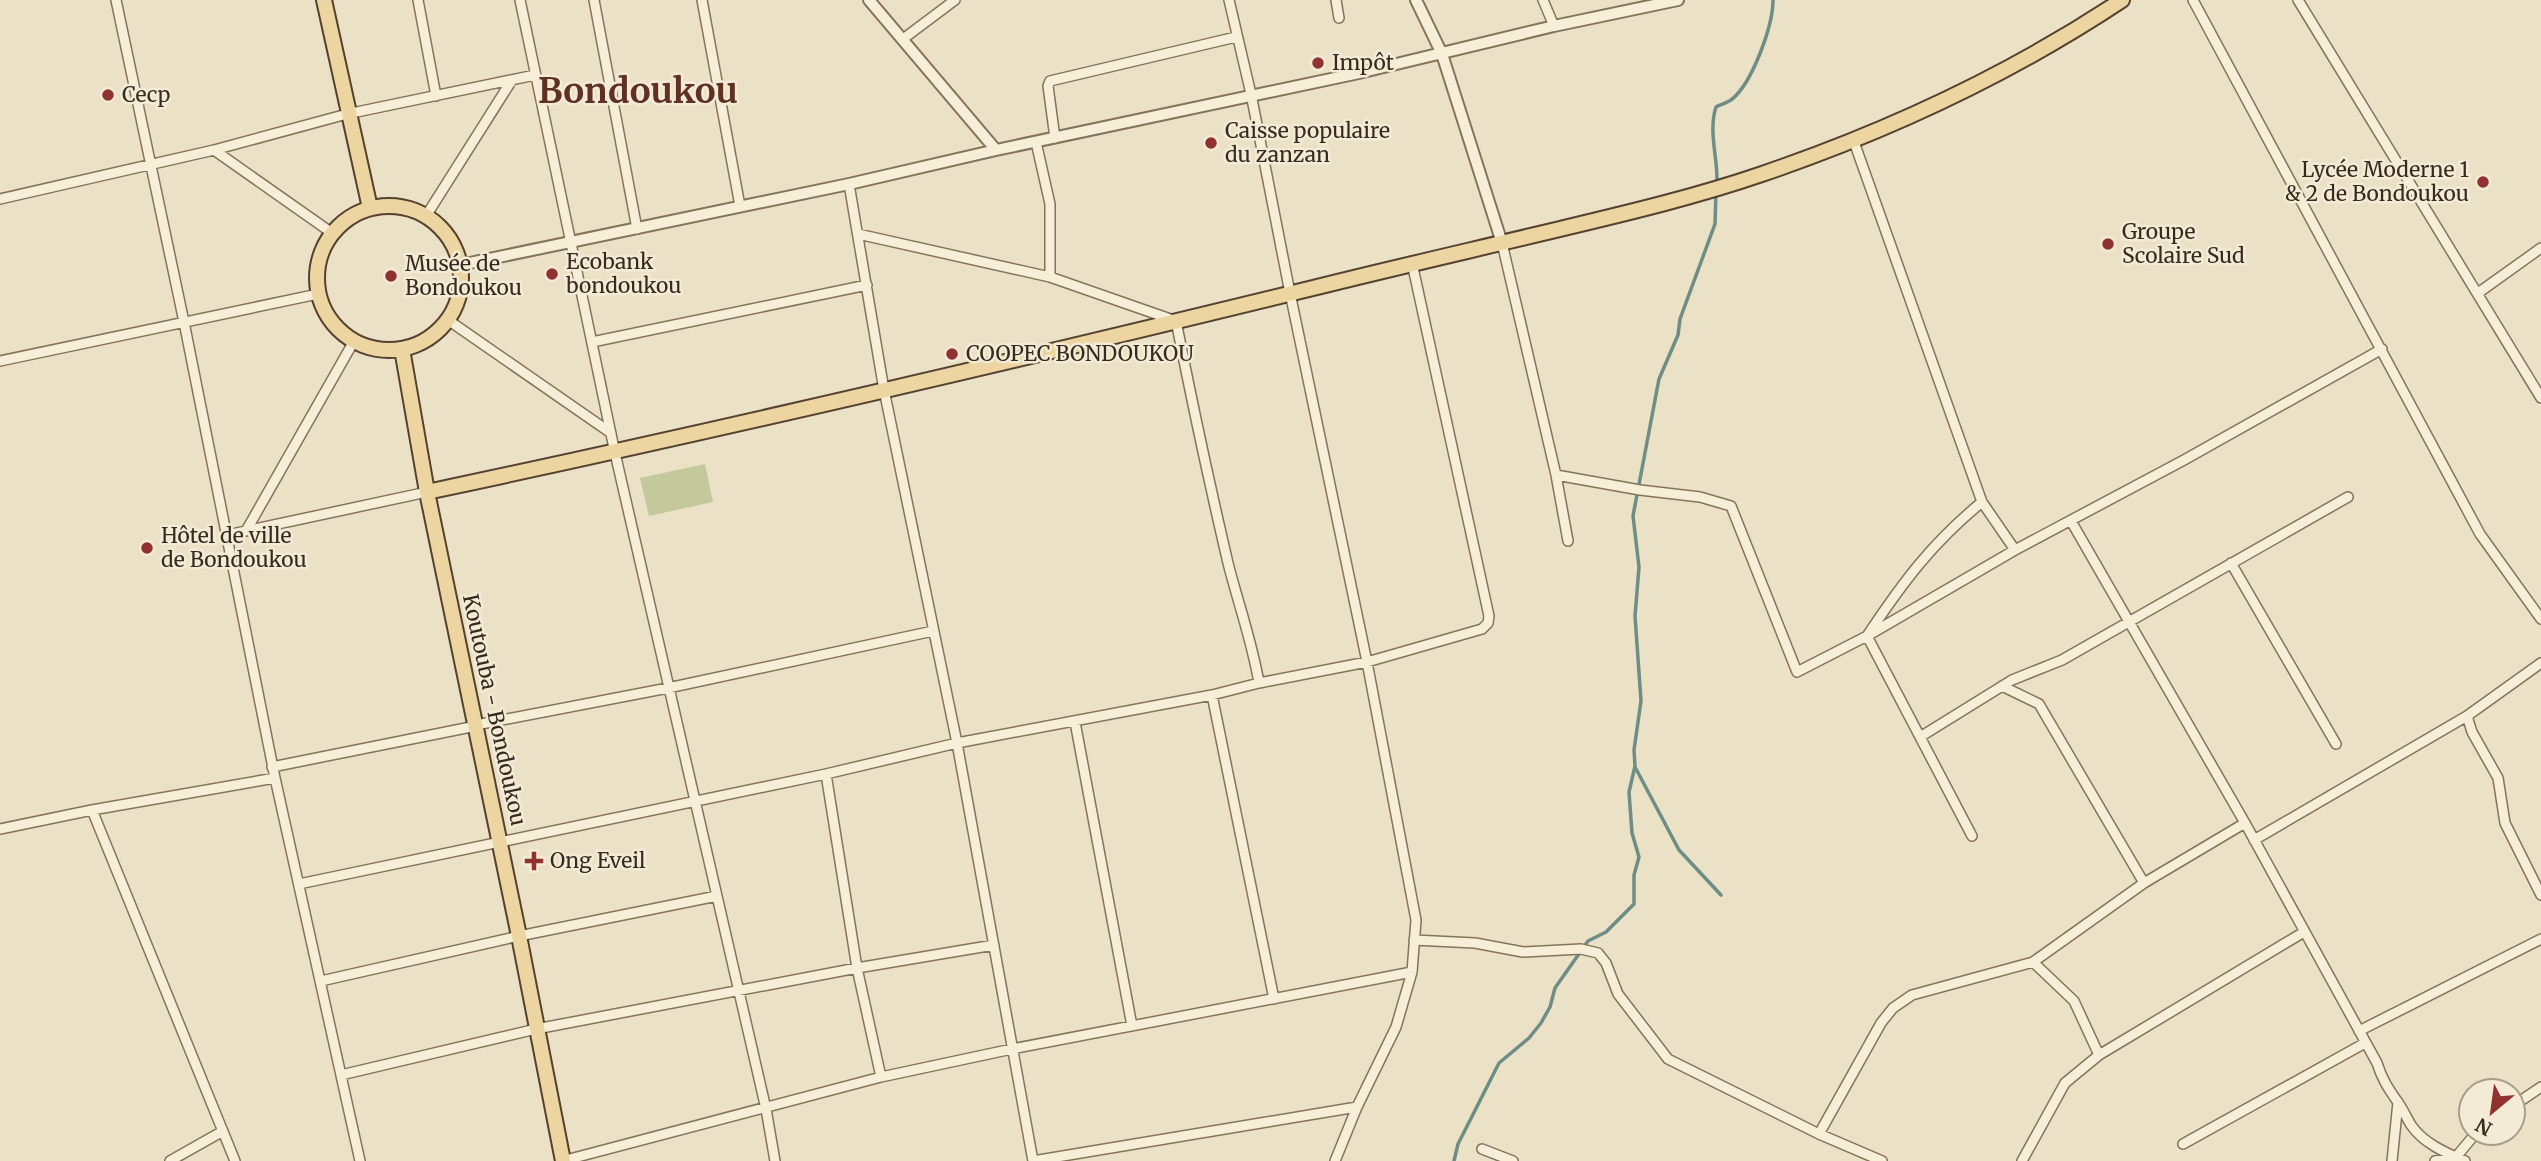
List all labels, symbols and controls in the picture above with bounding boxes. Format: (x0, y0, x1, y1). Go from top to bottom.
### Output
place label: Impôt (1332, 49, 1394, 76)
marker: Impôt (1310, 55, 1326, 71)
district label: Bondoukou (538, 69, 738, 113)
place label: Cecp (122, 81, 170, 108)
marker: Cecp (100, 87, 116, 103)
place label: Caisse populaire du zanzan (1225, 117, 1390, 168)
marker: Caisse populaire du zanzan (1203, 135, 1219, 151)
place label: Lycée Moderne 1 & 2 de Bondoukou (2285, 156, 2469, 207)
marker: Lycée Moderne 1 & 2 de Bondoukou (2475, 174, 2491, 190)
place label: Groupe Scolaire Sud (2122, 218, 2245, 269)
marker: Groupe Scolaire Sud (2100, 236, 2116, 252)
place label: Ecobank bondoukou (565, 248, 682, 299)
place label: Musée de Bondoukou (405, 250, 522, 301)
marker: Ecobank bondoukou (544, 266, 560, 282)
marker: Musée de Bondoukou (383, 268, 399, 284)
place label: COOPEC BONDOUKOU (966, 340, 1194, 367)
marker: COOPEC BONDOUKOU (944, 346, 960, 362)
place label: Hôtel de ville de Bondoukou (161, 522, 307, 573)
marker: Hôtel de ville de Bondoukou (139, 540, 155, 556)
street label: Koutouba - Bondoukou (457, 592, 532, 828)
place label: Ong Eveil (550, 847, 646, 874)
marker: Ong Eveil (524, 851, 544, 871)
north arrow (2457, 1077, 2527, 1147)
text: N (2471, 1113, 2496, 1141)

